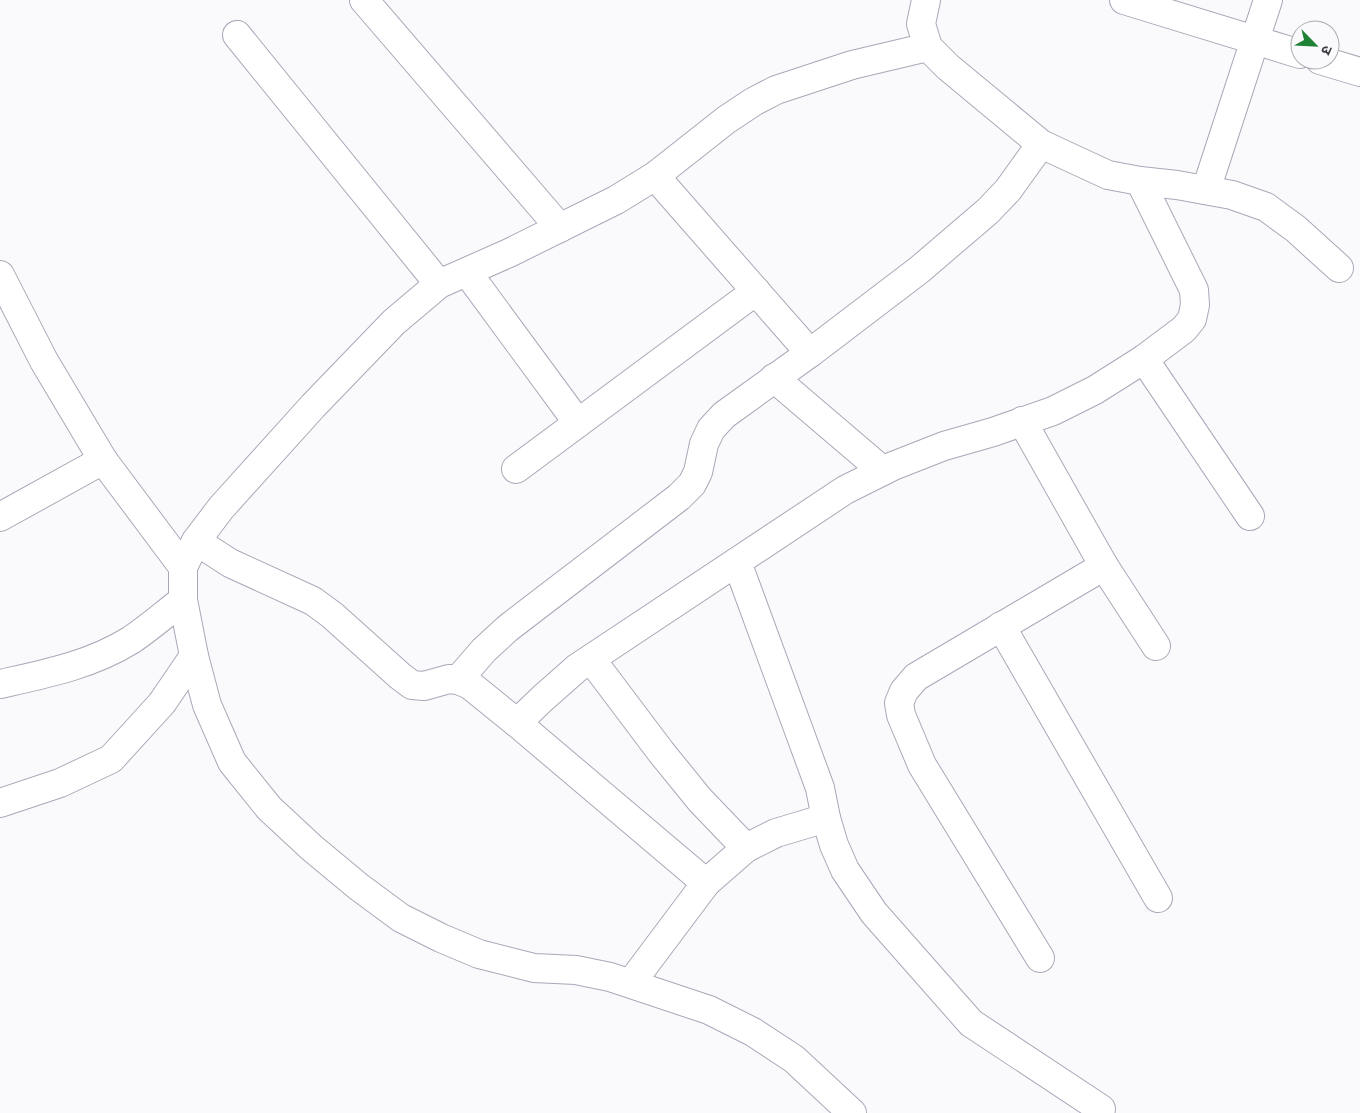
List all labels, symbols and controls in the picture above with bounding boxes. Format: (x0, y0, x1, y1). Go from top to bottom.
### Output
north arrow (1290, 20, 1340, 70)
text: उ (1318, 43, 1337, 58)

